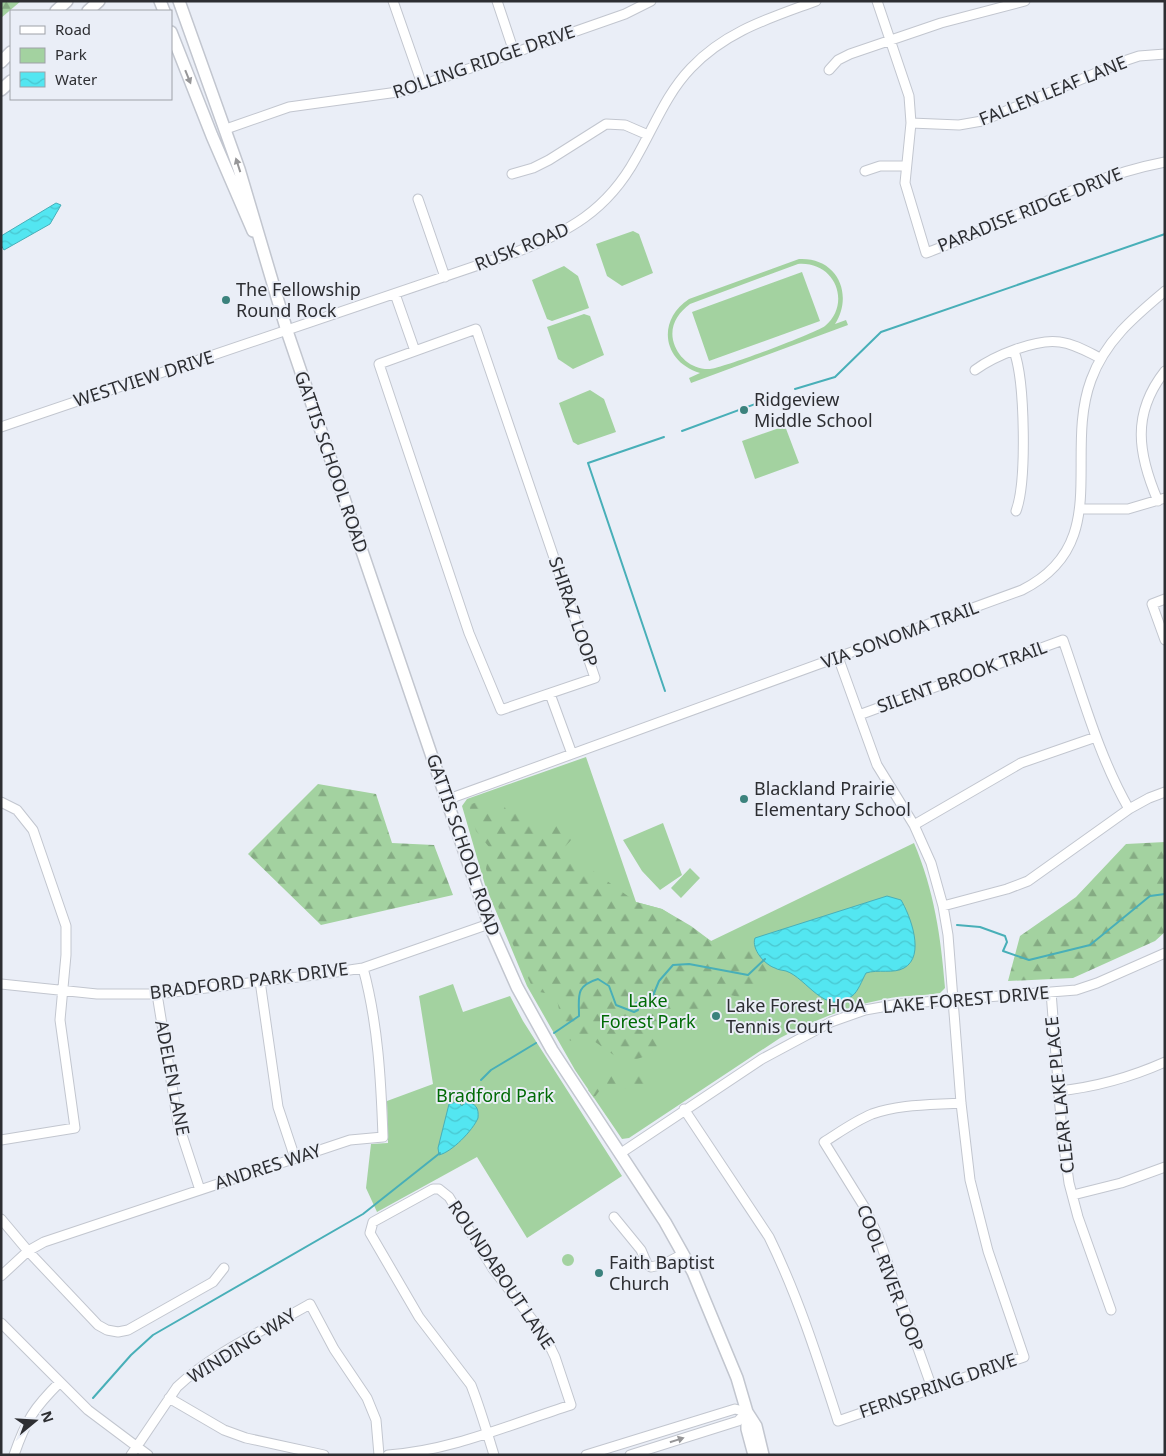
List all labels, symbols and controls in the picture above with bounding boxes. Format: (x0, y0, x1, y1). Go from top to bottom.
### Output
legend (10, 10, 172, 100)
text: Road (55, 19, 91, 39)
street label: ROLLING RIDGE DRIVE (389, 19, 578, 104)
text: Park (55, 44, 87, 64)
street label: FALLEN LEAF LANE (975, 49, 1130, 131)
text: Water (55, 69, 97, 89)
one-way arrow (185, 70, 193, 84)
one-way arrow (233, 157, 241, 172)
street label: PARADISE RIDGE DRIVE (934, 161, 1126, 257)
street label: RUSK ROAD (471, 216, 572, 276)
place label: The Fellowship Round Rock (236, 277, 361, 322)
marker: The Fellowship Round Rock (220, 294, 232, 306)
street label: WESTVIEW DRIVE (70, 344, 217, 412)
street label: GATTIS SCHOOL ROAD (290, 368, 374, 556)
place label: Ridgeview Middle School (754, 387, 873, 432)
marker: Ridgeview Middle School (738, 404, 750, 416)
street label: SHIRAZ LOOP (544, 553, 604, 670)
street label: VIA SONOMA TRAIL (818, 594, 982, 674)
street label: SILENT BROOK TRAIL (874, 634, 1050, 718)
street label: GATTIS SCHOOL ROAD (422, 751, 506, 939)
place label: Blackland Prairie Elementary School (754, 776, 911, 821)
marker: Blackland Prairie Elementary School (738, 793, 750, 805)
street label: BRADFORD PARK DRIVE (148, 956, 349, 1004)
street label: LAKE FOREST DRIVE (882, 980, 1050, 1018)
park label: Lake Forest Park (600, 988, 696, 1033)
place label: Lake Forest HOA Tennis Court (726, 993, 866, 1038)
marker: Lake Forest HOA Tennis Court (710, 1010, 722, 1022)
street label: CLEAR LAKE PLACE (1039, 1015, 1079, 1175)
street label: ADELEN LANE (150, 1018, 196, 1138)
park label: Bradford Park (436, 1083, 554, 1107)
street label: ANDRES WAY (211, 1137, 325, 1195)
street label: ROUNDABOUT LANE (443, 1195, 561, 1354)
street label: COOL RIVER LOOP (852, 1201, 930, 1354)
place label: Faith Baptist Church (609, 1250, 715, 1295)
marker: Faith Baptist Church (593, 1267, 605, 1279)
street label: WINDING WAY (183, 1302, 301, 1388)
street label: FERNSPRING DRIVE (856, 1347, 1020, 1423)
north arrow (10, 1396, 60, 1446)
text: N (37, 1408, 59, 1425)
one-way arrow (670, 1436, 685, 1444)

